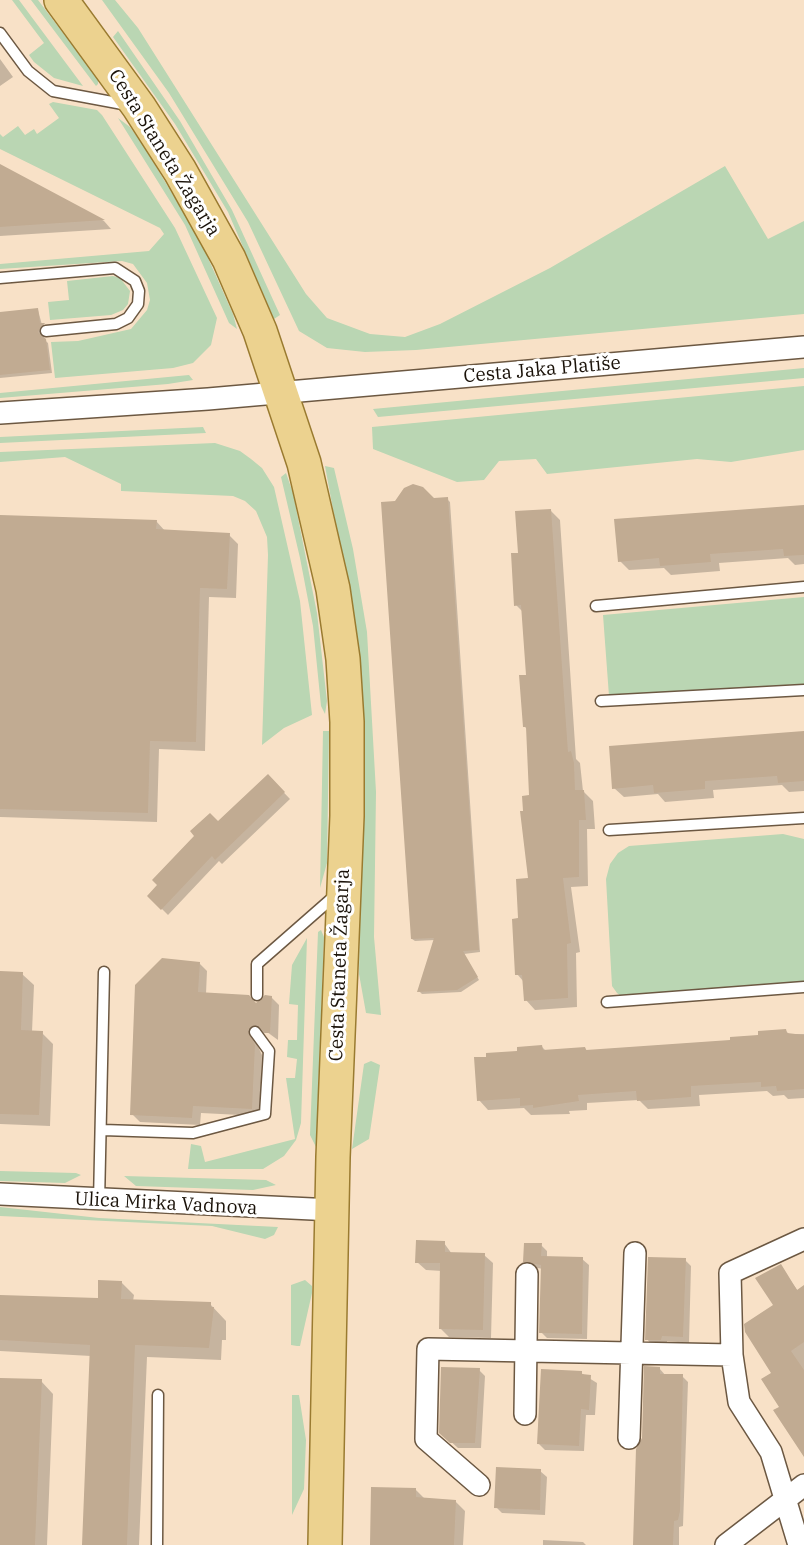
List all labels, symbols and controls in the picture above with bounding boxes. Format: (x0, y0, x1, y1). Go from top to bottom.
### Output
street label: Cesta Staneta Žagarja (103, 65, 225, 241)
street label: Cesta Jaka Platiše (462, 352, 622, 388)
street label: Cesta Staneta Žagarja (325, 868, 355, 1062)
street label: Ulica Mirka Vadnova (74, 1188, 258, 1220)

